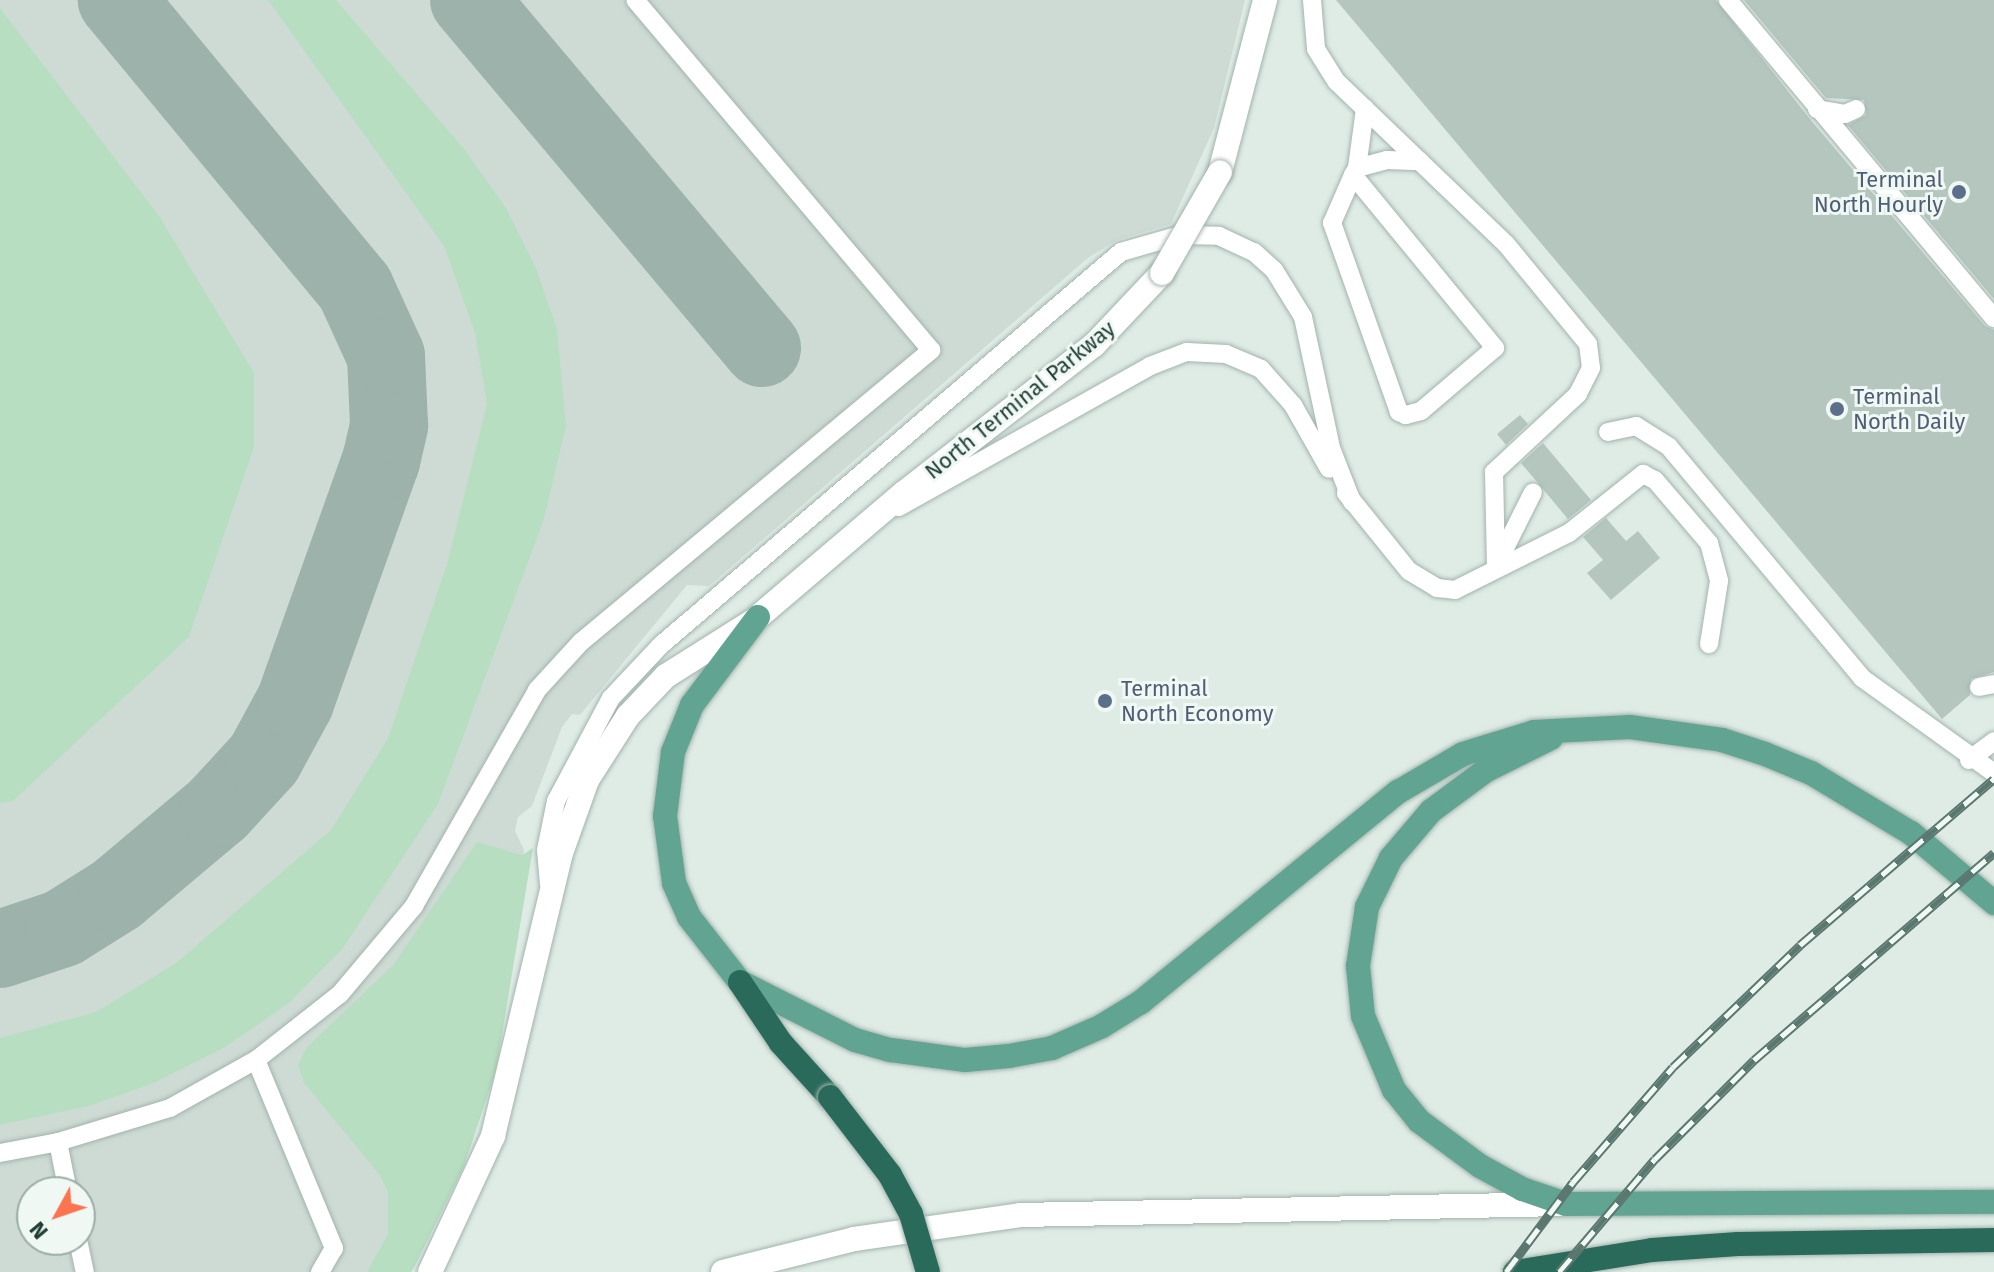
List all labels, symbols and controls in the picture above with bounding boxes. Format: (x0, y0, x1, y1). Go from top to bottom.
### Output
place label: Terminal North Hourly (1814, 166, 1943, 218)
marker: Terminal North Hourly (1950, 183, 1968, 201)
street label: North Terminal Parkway (920, 315, 1120, 485)
place label: Terminal North Daily (1853, 383, 1965, 434)
marker: Terminal North Daily (1828, 400, 1846, 418)
place label: Terminal North Economy (1121, 675, 1274, 726)
marker: Terminal North Economy (1096, 692, 1114, 710)
north arrow (16, 1176, 96, 1256)
text: N (24, 1216, 54, 1245)

